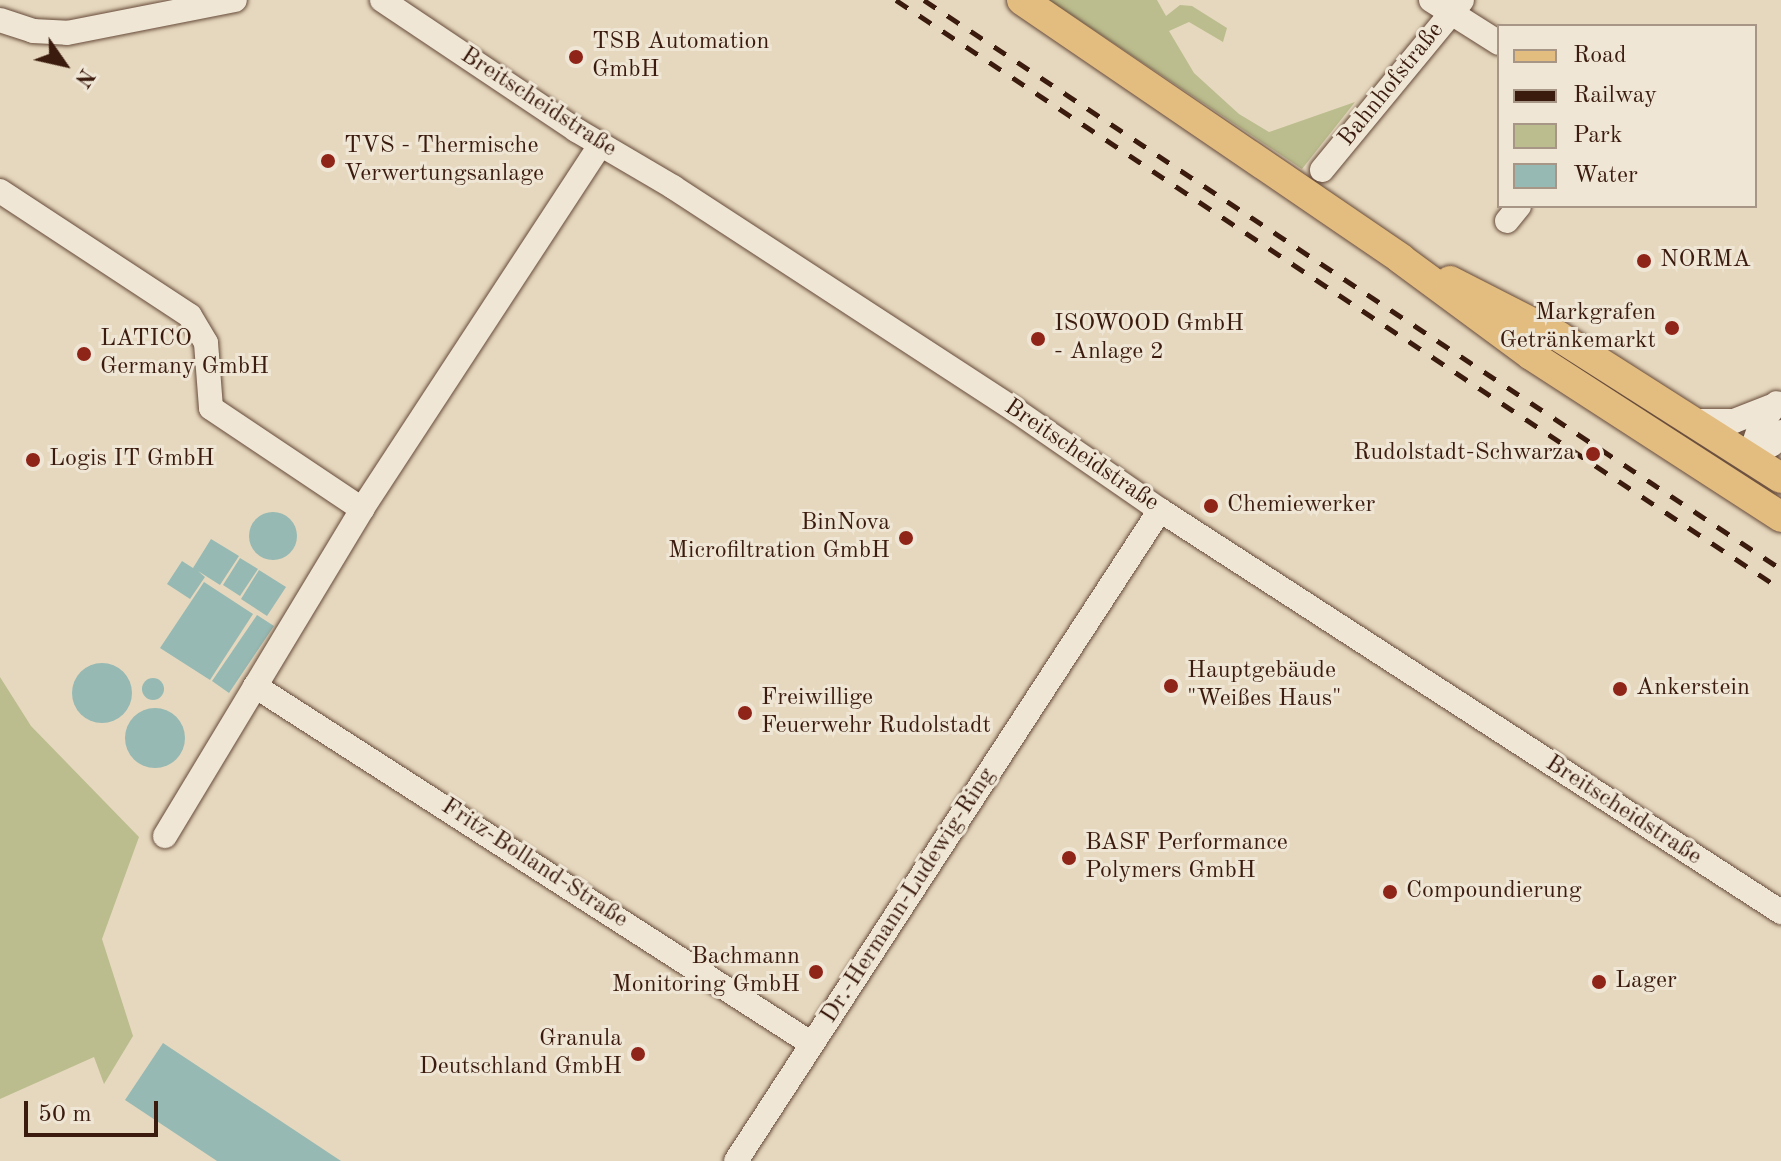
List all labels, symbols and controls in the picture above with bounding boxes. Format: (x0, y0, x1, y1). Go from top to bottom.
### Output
street label: Bahnhofstraße (1333, 17, 1451, 153)
north arrow (24, 24, 104, 104)
legend (1497, 24, 1757, 208)
place label: TSB Automation GmbH (592, 29, 769, 85)
street label: Breitscheidstraße (454, 42, 622, 164)
text: Road (1573, 44, 1626, 68)
marker: TSB Automation GmbH (567, 48, 585, 66)
text: N (70, 64, 98, 91)
text: Railway (1573, 84, 1657, 108)
text: Park (1573, 124, 1622, 148)
place label: TVS - Thermische Verwertungsanlage (344, 133, 544, 189)
marker: TVS - Thermische Verwertungsanlage (319, 152, 337, 170)
text: Water (1573, 164, 1638, 188)
place label: NORMA (1660, 247, 1751, 275)
marker: NORMA (1635, 252, 1653, 270)
place label: Markgrafen Getränkemarkt (1499, 300, 1656, 356)
place label: ISOWOOD GmbH - Anlage 2 (1054, 311, 1244, 367)
marker: Markgrafen Getränkemarkt (1663, 319, 1681, 337)
place label: LATICO Germany GmbH (100, 326, 269, 382)
marker: ISOWOOD GmbH - Anlage 2 (1029, 330, 1047, 348)
marker: LATICO Germany GmbH (75, 345, 93, 363)
street label: Breitscheidstraße (998, 394, 1164, 518)
place label: Rudolstadt-Schwarza (1353, 440, 1575, 468)
marker: Rudolstadt-Schwarza (1582, 443, 1604, 465)
place label: Logis IT GmbH (49, 446, 214, 474)
marker: Logis IT GmbH (24, 451, 42, 469)
place label: Chemiewerker (1227, 492, 1375, 520)
marker: Chemiewerker (1202, 497, 1220, 515)
place label: BinNova Microfiltration GmbH (668, 510, 890, 566)
marker: BinNova Microfiltration GmbH (897, 529, 915, 547)
place label: Hauptgebäude "Weißes Haus" (1187, 658, 1342, 714)
place label: Ankerstein (1636, 675, 1750, 703)
marker: Hauptgebäude "Weißes Haus" (1162, 677, 1180, 695)
marker: Ankerstein (1611, 680, 1629, 698)
place label: Freiwillige Feuerwehr Rudolstadt (761, 685, 991, 741)
marker: Freiwillige Feuerwehr Rudolstadt (736, 704, 754, 722)
street label: Breitscheidstraße (1539, 750, 1707, 872)
street label: Dr.-Hermann-Ludewig-Ring (816, 763, 1002, 1029)
street label: Fritz-Bolland-Straße (435, 793, 633, 935)
place label: BASF Performance Polymers GmbH (1085, 830, 1288, 886)
marker: BASF Performance Polymers GmbH (1060, 849, 1078, 867)
place label: Compoundierung (1406, 878, 1582, 906)
marker: Compoundierung (1381, 883, 1399, 901)
place label: Bachmann Monitoring GmbH (612, 944, 800, 1000)
marker: Bachmann Monitoring GmbH (807, 963, 825, 981)
place label: Lager (1615, 968, 1677, 996)
marker: Lager (1590, 973, 1608, 991)
place label: Granula Deutschland GmbH (419, 1026, 622, 1082)
marker: Granula Deutschland GmbH (629, 1045, 647, 1063)
scale bar (28, 1085, 162, 1135)
text: 50 m (38, 1103, 92, 1127)

